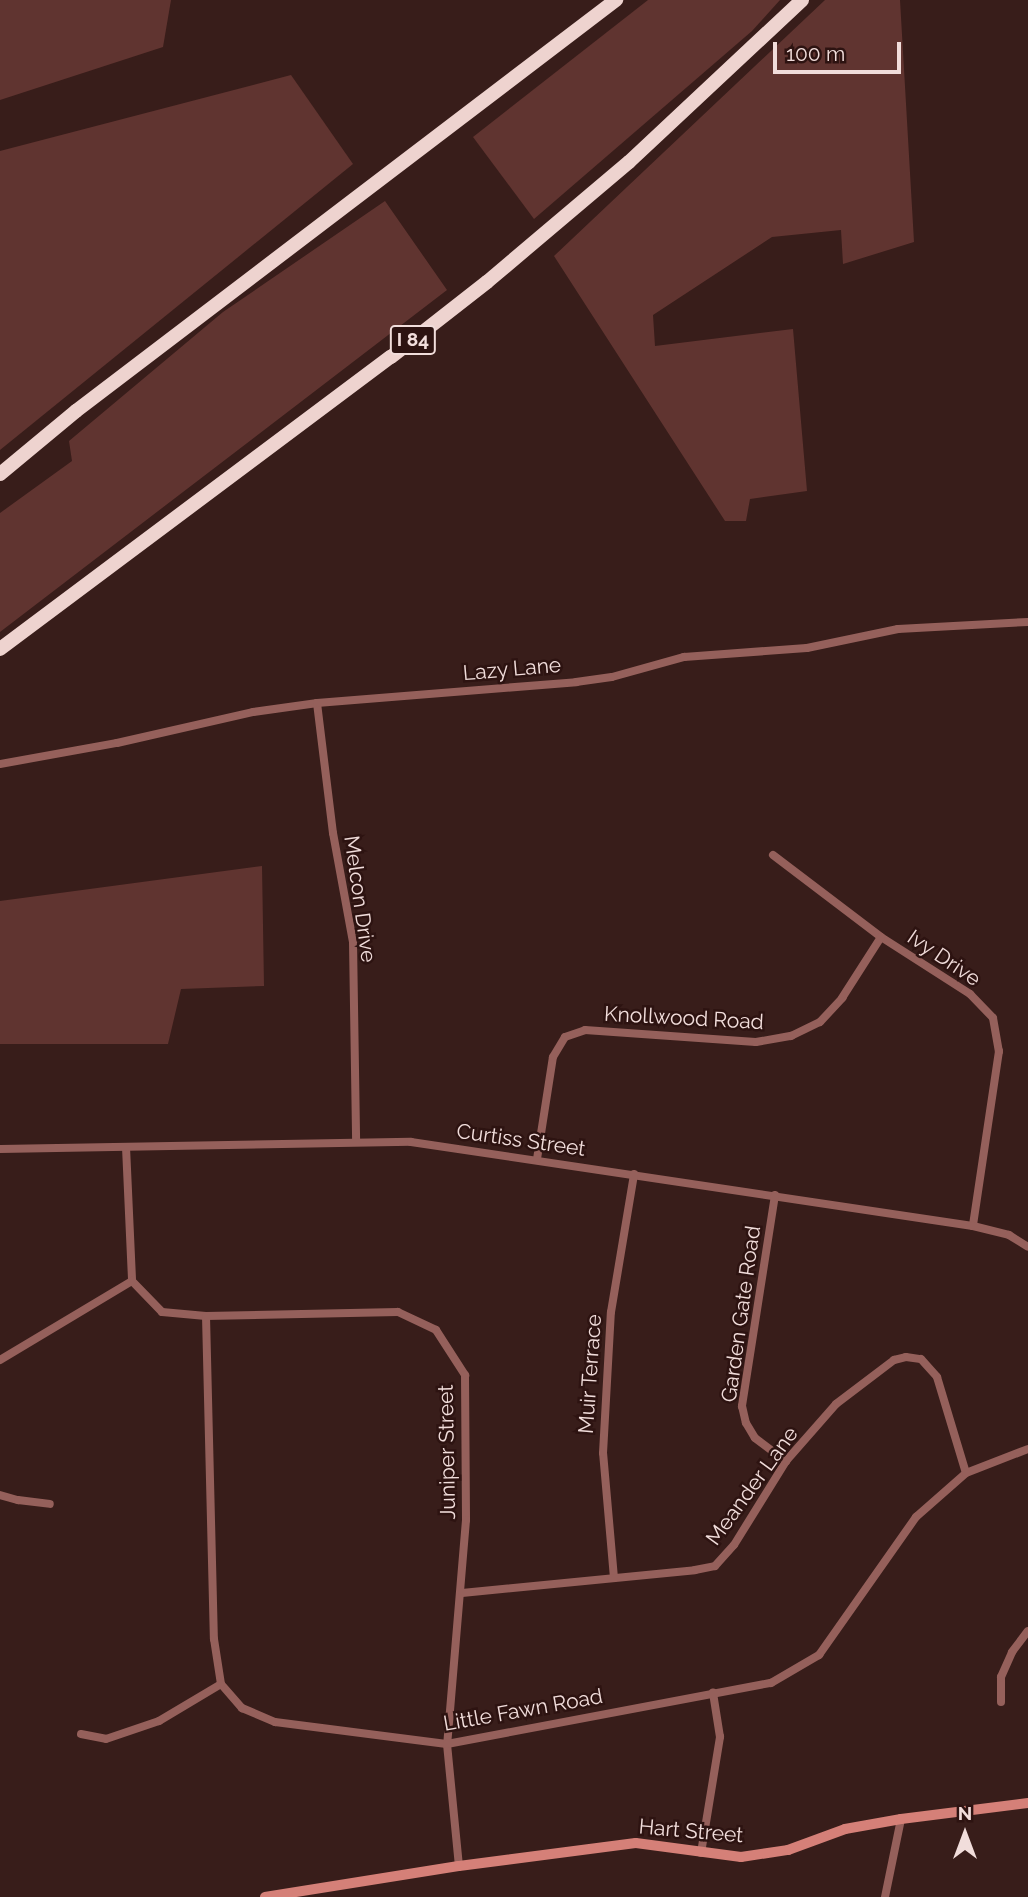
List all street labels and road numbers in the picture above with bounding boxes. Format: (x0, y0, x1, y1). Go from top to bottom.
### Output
road number: I 84 (388, 324, 438, 356)
street label: Lazy Lane (462, 652, 562, 686)
street label: Melcon Drive (339, 834, 381, 964)
street label: Ivy Drive (902, 924, 986, 992)
street label: Knollwood Road (604, 1001, 764, 1035)
street label: Curtiss Street (455, 1118, 587, 1162)
street label: Garden Gate Road (716, 1224, 766, 1404)
street label: Muir Terrace (573, 1313, 607, 1435)
street label: Juniper Street (433, 1384, 461, 1520)
street label: Meander Lane (700, 1422, 804, 1550)
street label: Little Fawn Road (441, 1684, 605, 1736)
street label: Hart Street (638, 1814, 744, 1848)

